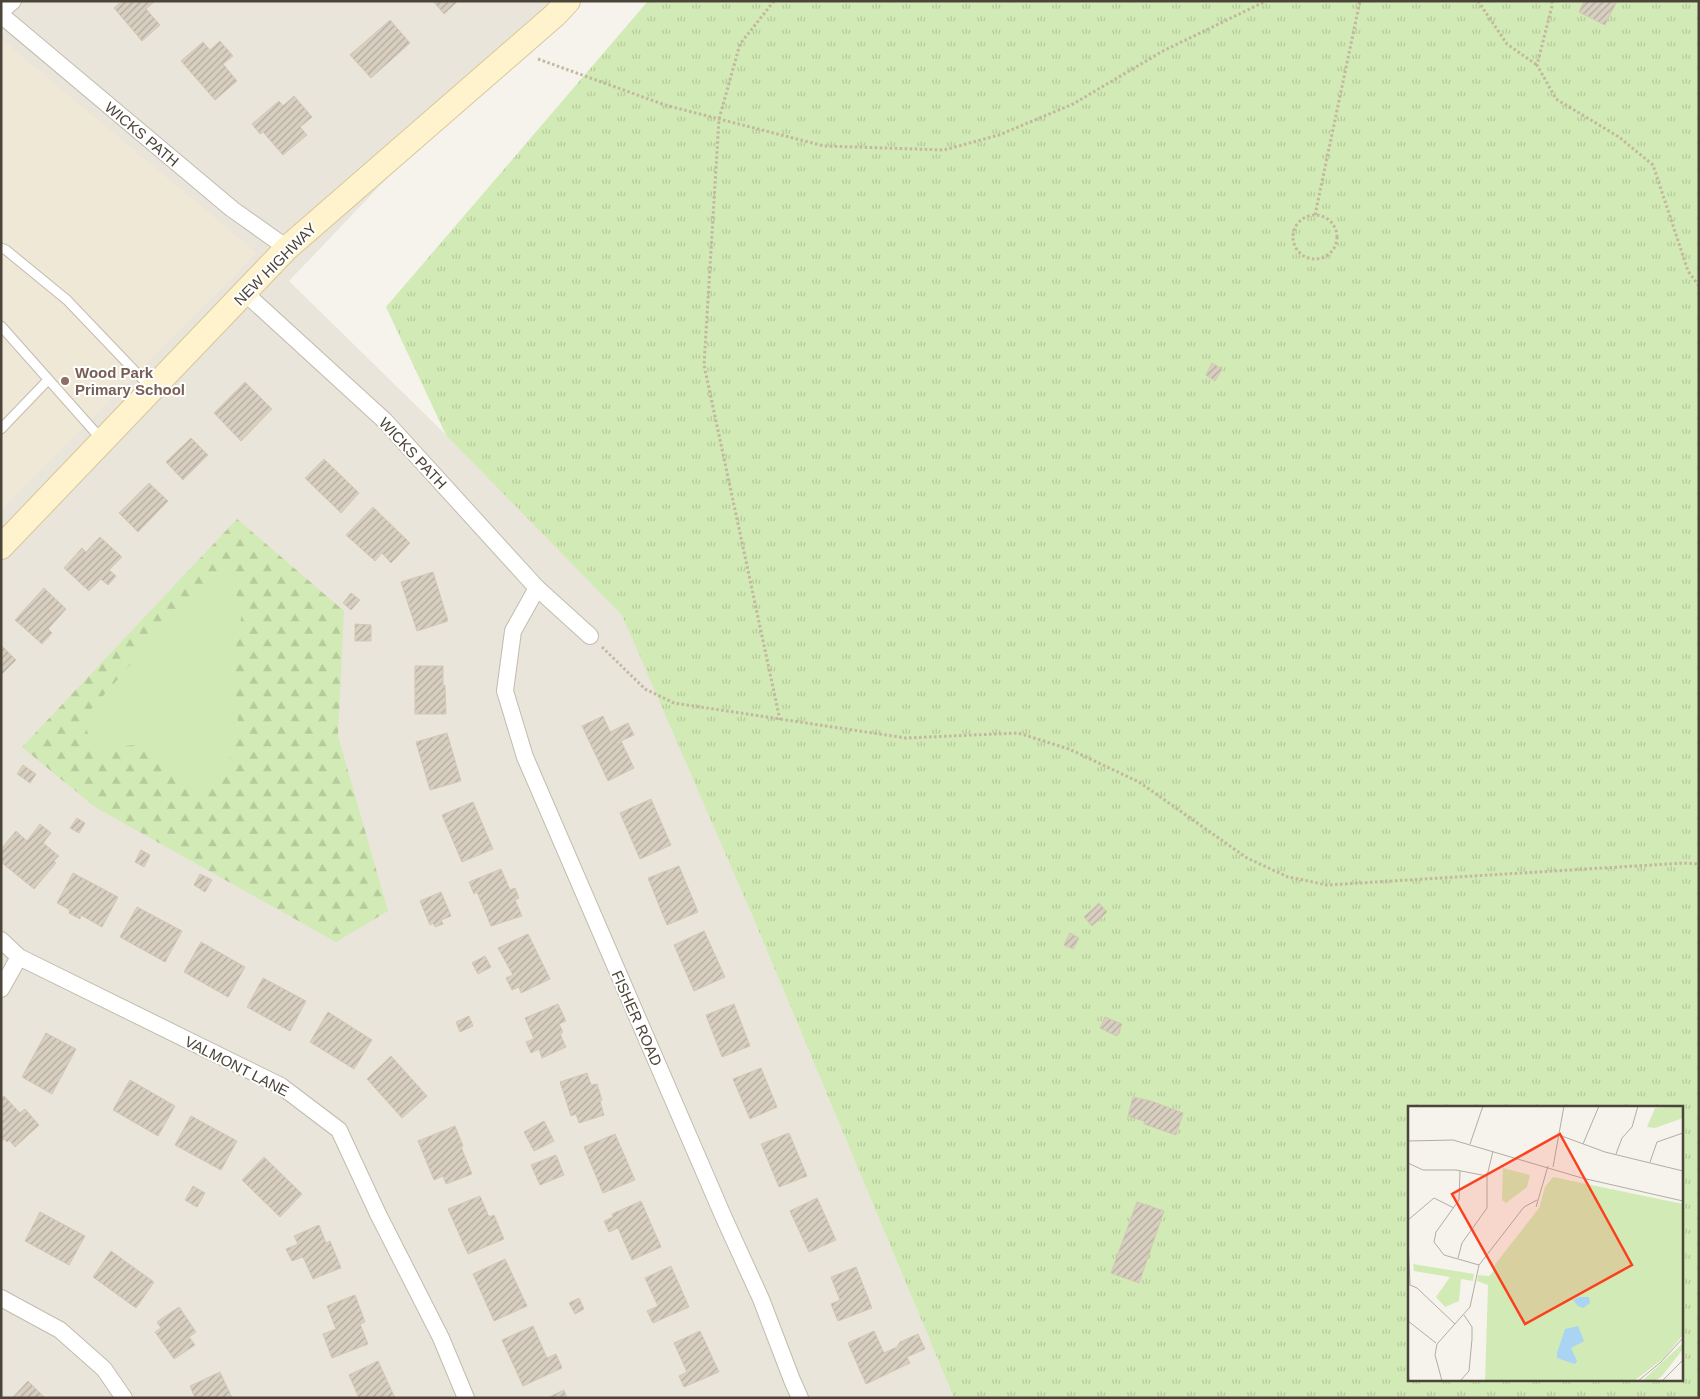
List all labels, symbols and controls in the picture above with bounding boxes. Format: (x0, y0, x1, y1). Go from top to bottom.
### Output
street label: WICKS PATH (102, 98, 182, 170)
street label: NEW HIGHWAY (230, 219, 320, 309)
place label: Wood Park Primary School (75, 364, 185, 398)
marker: Wood Park Primary School (59, 375, 71, 387)
street label: WICKS PATH (376, 414, 450, 492)
street label: FISHER ROAD (608, 968, 666, 1068)
street label: VALMONT LANE (182, 1032, 292, 1100)
inset map (1408, 1106, 1682, 1382)

